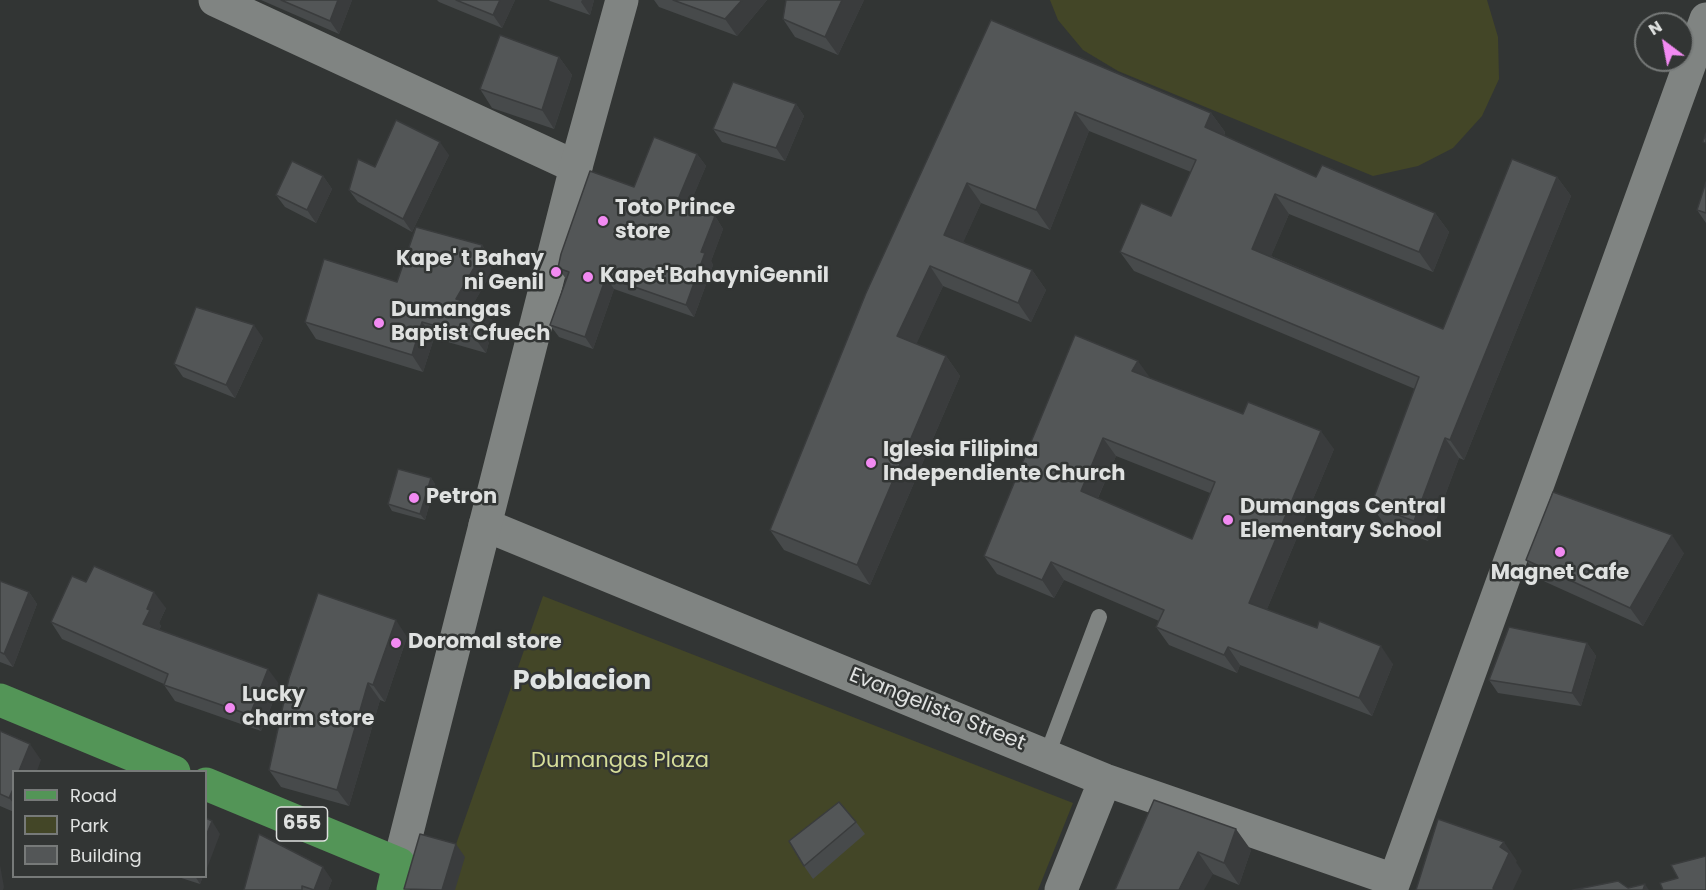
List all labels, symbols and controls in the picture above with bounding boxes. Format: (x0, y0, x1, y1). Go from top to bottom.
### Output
north arrow (1634, 12, 1694, 72)
text: N (1644, 15, 1666, 41)
place label: Toto Prince store (615, 196, 735, 246)
marker: Toto Prince store (596, 214, 610, 228)
place label: Kape' t Bahay ni Genil (396, 247, 544, 297)
place label: Kapet'BahayniGennil (600, 264, 829, 290)
marker: Kape' t Bahay ni Genil (549, 265, 563, 279)
marker: Kapet'BahayniGennil (581, 270, 595, 284)
place label: Dumangas Baptist Cfuech (391, 298, 550, 348)
marker: Dumangas Baptist Cfuech (372, 316, 386, 330)
place label: Iglesia Filipina Independiente Church (883, 438, 1126, 488)
marker: Iglesia Filipina Independiente Church (864, 456, 878, 470)
place label: Petron (426, 485, 497, 511)
marker: Petron (407, 491, 421, 505)
place label: Dumangas Central Elementary School (1240, 495, 1446, 545)
marker: Dumangas Central Elementary School (1221, 513, 1235, 527)
marker: Magnet Cafe (1553, 545, 1567, 559)
place label: Magnet Cafe (1491, 561, 1629, 587)
place label: Doromal store (408, 630, 562, 656)
marker: Doromal store (389, 636, 403, 650)
street label: Evangelista Street (845, 663, 1029, 757)
district label: Poblacion (513, 666, 651, 698)
place label: Lucky charm store (242, 683, 374, 733)
marker: Lucky charm store (223, 701, 237, 715)
park label: Dumangas Plaza (531, 749, 709, 775)
legend (12, 770, 207, 878)
text: Road (70, 783, 117, 808)
road number: 655 (276, 807, 328, 841)
text: Park (70, 813, 109, 838)
text: Building (70, 843, 142, 868)

